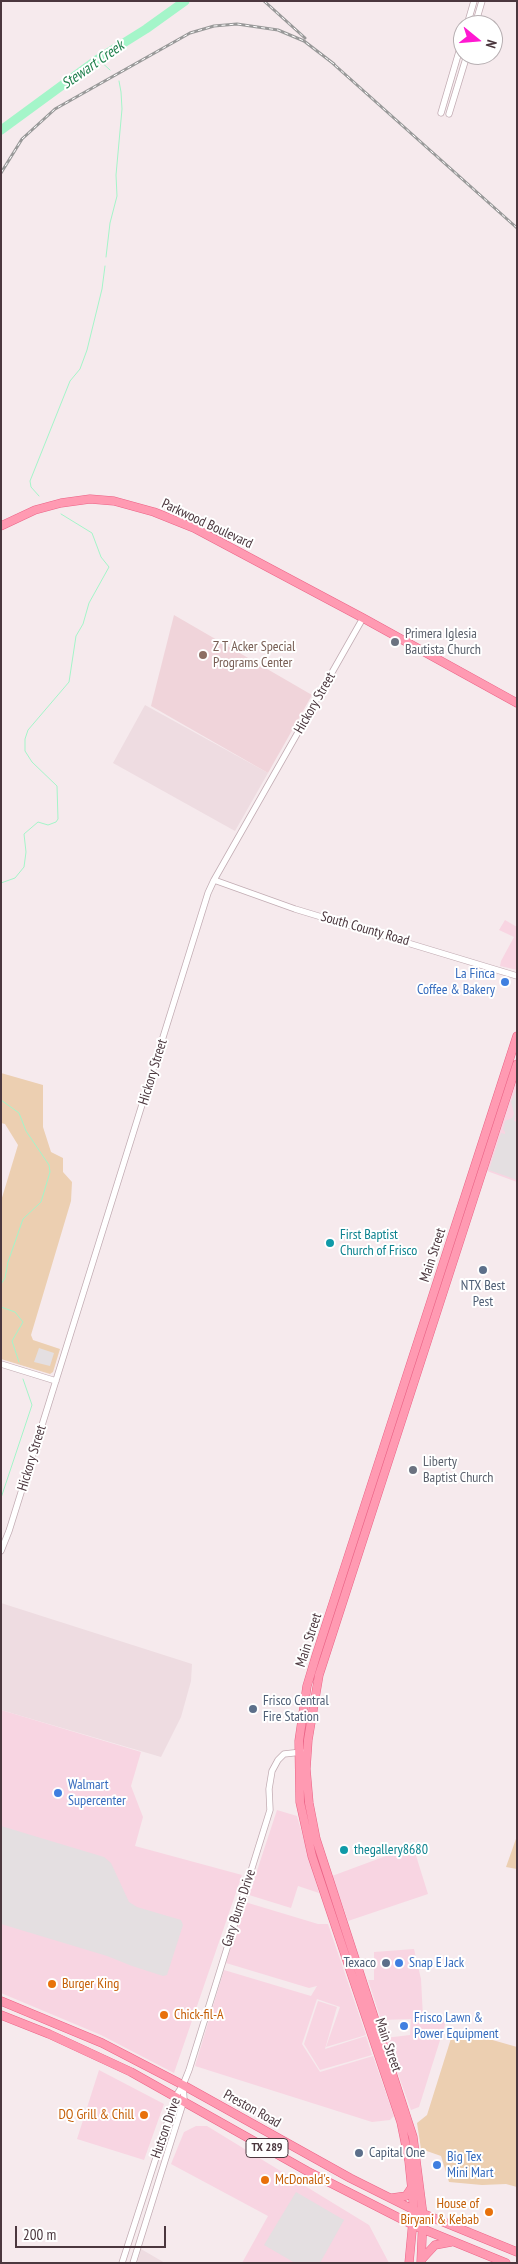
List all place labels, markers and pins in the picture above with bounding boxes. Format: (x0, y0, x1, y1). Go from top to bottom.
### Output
place label: Primera Iglesia Bautista Church (405, 626, 481, 658)
marker: Primera Iglesia Bautista Church (389, 636, 401, 648)
place label: Z T Acker Special Programs Center (213, 639, 295, 672)
marker: Z T Acker Special Programs Center (197, 649, 209, 661)
place label: La Finca Coffee & Bakery (417, 966, 495, 999)
marker: La Finca Coffee & Bakery (499, 976, 511, 988)
place label: First Baptist Church of Frisco (340, 1227, 417, 1260)
marker: First Baptist Church of Frisco (324, 1237, 336, 1249)
marker: NTX Best Pest (477, 1264, 489, 1276)
place label: NTX Best Pest (461, 1278, 505, 1310)
place label: Liberty Baptist Church (423, 1454, 493, 1486)
marker: Liberty Baptist Church (407, 1464, 419, 1476)
place label: Frisco Central Fire Station (263, 1693, 329, 1725)
marker: Frisco Central Fire Station (247, 1703, 259, 1715)
place label: Walmart Supercenter (68, 1777, 126, 1810)
marker: Walmart Supercenter (52, 1787, 64, 1799)
place label: thegallery8680 (354, 1842, 428, 1858)
marker: thegallery8680 (338, 1844, 350, 1856)
place label: Texaco (343, 1955, 376, 1971)
place label: Snap E Jack (409, 1955, 464, 1971)
marker: Texaco (380, 1957, 392, 1969)
marker: Snap E Jack (393, 1957, 405, 1969)
place label: Burger King (62, 1976, 119, 1992)
marker: Burger King (46, 1978, 58, 1990)
place label: Chick-fil-A (174, 2007, 224, 2023)
marker: Chick-fil-A (158, 2009, 170, 2021)
place label: Frisco Lawn & Power Equipment (414, 2010, 499, 2042)
marker: Frisco Lawn & Power Equipment (398, 2020, 410, 2032)
place label: DQ Grill & Chill (58, 2107, 134, 2123)
marker: DQ Grill & Chill (138, 2109, 150, 2121)
place label: Capital One (369, 2145, 425, 2161)
marker: Capital One (353, 2147, 365, 2159)
place label: Big Tex Mini Mart (447, 2149, 494, 2182)
marker: Big Tex Mini Mart (431, 2159, 443, 2171)
place label: McDonald's (275, 2172, 330, 2188)
marker: McDonald's (259, 2174, 271, 2186)
place label: House of Biryani & Kebab (400, 2196, 479, 2228)
marker: House of Biryani & Kebab (483, 2206, 495, 2218)

